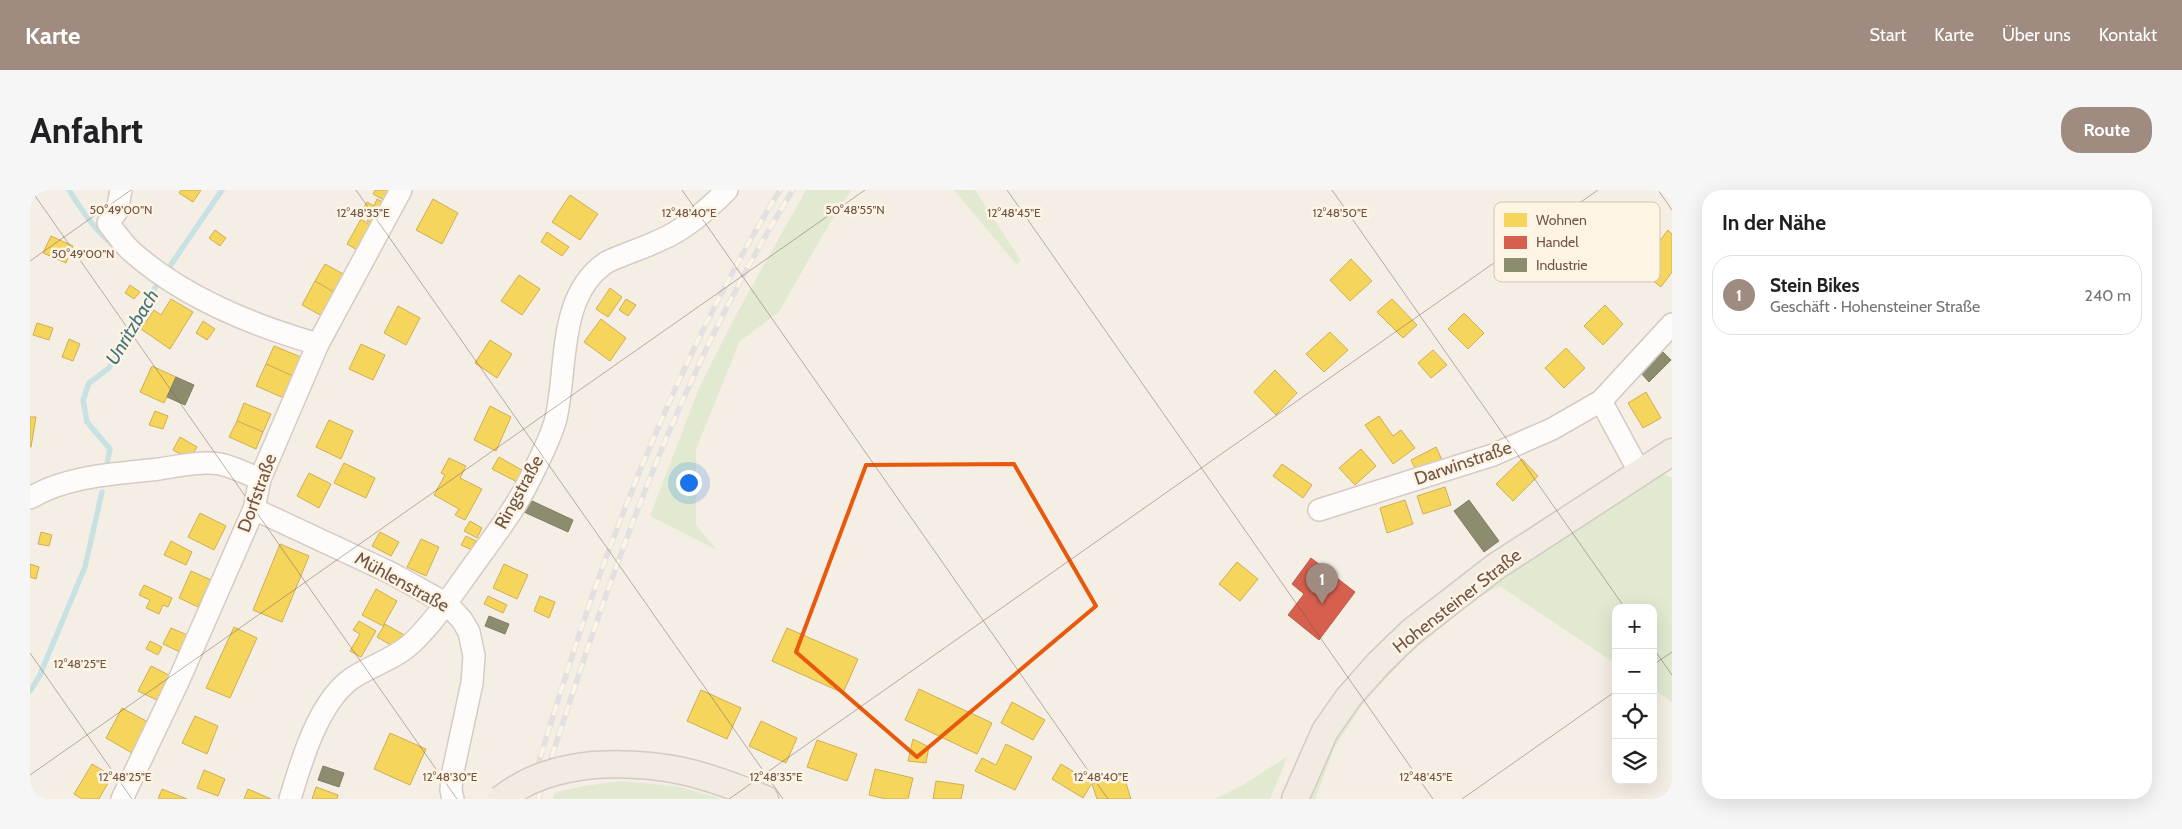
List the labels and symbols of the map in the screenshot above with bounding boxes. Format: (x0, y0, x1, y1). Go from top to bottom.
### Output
text: 50°49'00"N (90, 202, 152, 217)
text: 50°48'55"N (825, 202, 885, 217)
legend (1494, 202, 1660, 282)
text: 12°48'35"E (336, 205, 390, 220)
text: 12°48'40"E (661, 205, 717, 220)
text: 12°48'45"E (987, 205, 1041, 220)
text: 12°48'50"E (1312, 205, 1368, 220)
text: Wohnen (1536, 211, 1587, 229)
text: Handel (1536, 233, 1579, 251)
text: 50°49'00"N (52, 246, 114, 261)
text: Industrie (1536, 256, 1587, 274)
water label: Unritzbach (101, 285, 163, 369)
street label: Darwinstraße (1411, 436, 1515, 490)
street label: Dorfstraße (233, 451, 281, 535)
street label: Ringstraße (490, 451, 548, 533)
your location (676, 470, 702, 496)
street label: Hohensteiner Straße (1388, 544, 1526, 658)
street label: Mühlenstraße (351, 547, 453, 617)
pin: 1 (1306, 563, 1338, 604)
text: 12°48'25"E (54, 656, 107, 671)
text: 12°48'25"E (99, 769, 152, 784)
text: 12°48'30"E (422, 769, 478, 784)
text: 12°48'35"E (749, 769, 803, 784)
text: 12°48'40"E (1073, 769, 1129, 784)
text: 12°48'45"E (1399, 769, 1453, 784)

